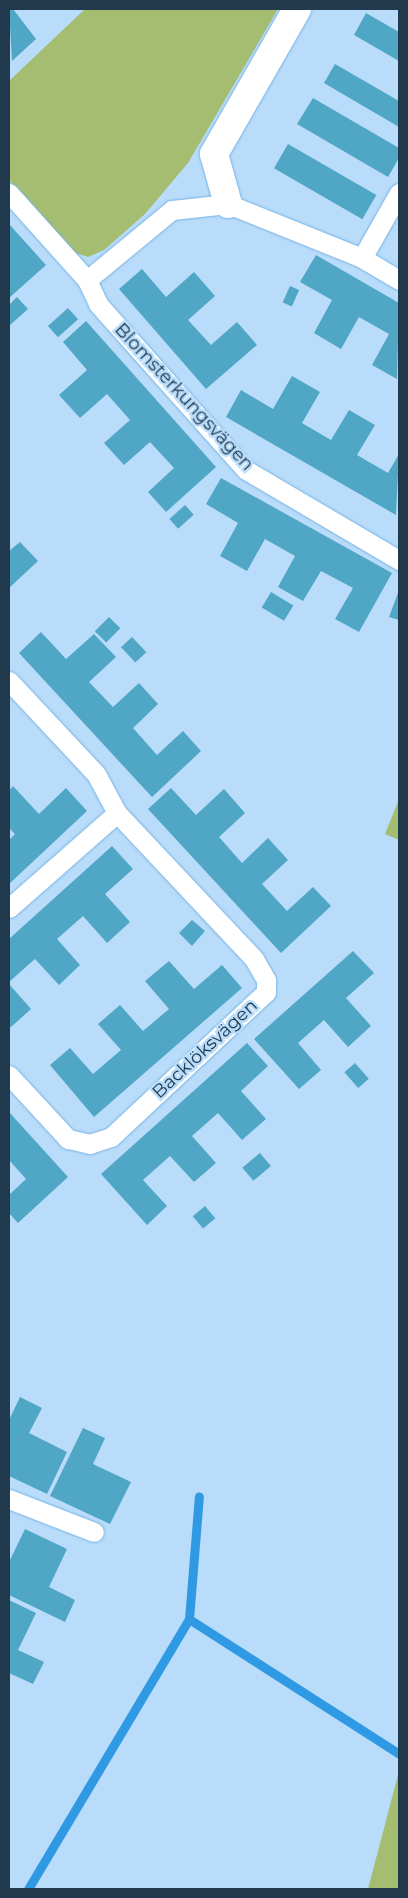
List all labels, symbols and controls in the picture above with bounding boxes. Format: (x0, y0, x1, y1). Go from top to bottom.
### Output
street label: Blomsterkungsvägen (110, 319, 258, 475)
street label: Backlöksvägen (148, 995, 262, 1103)

